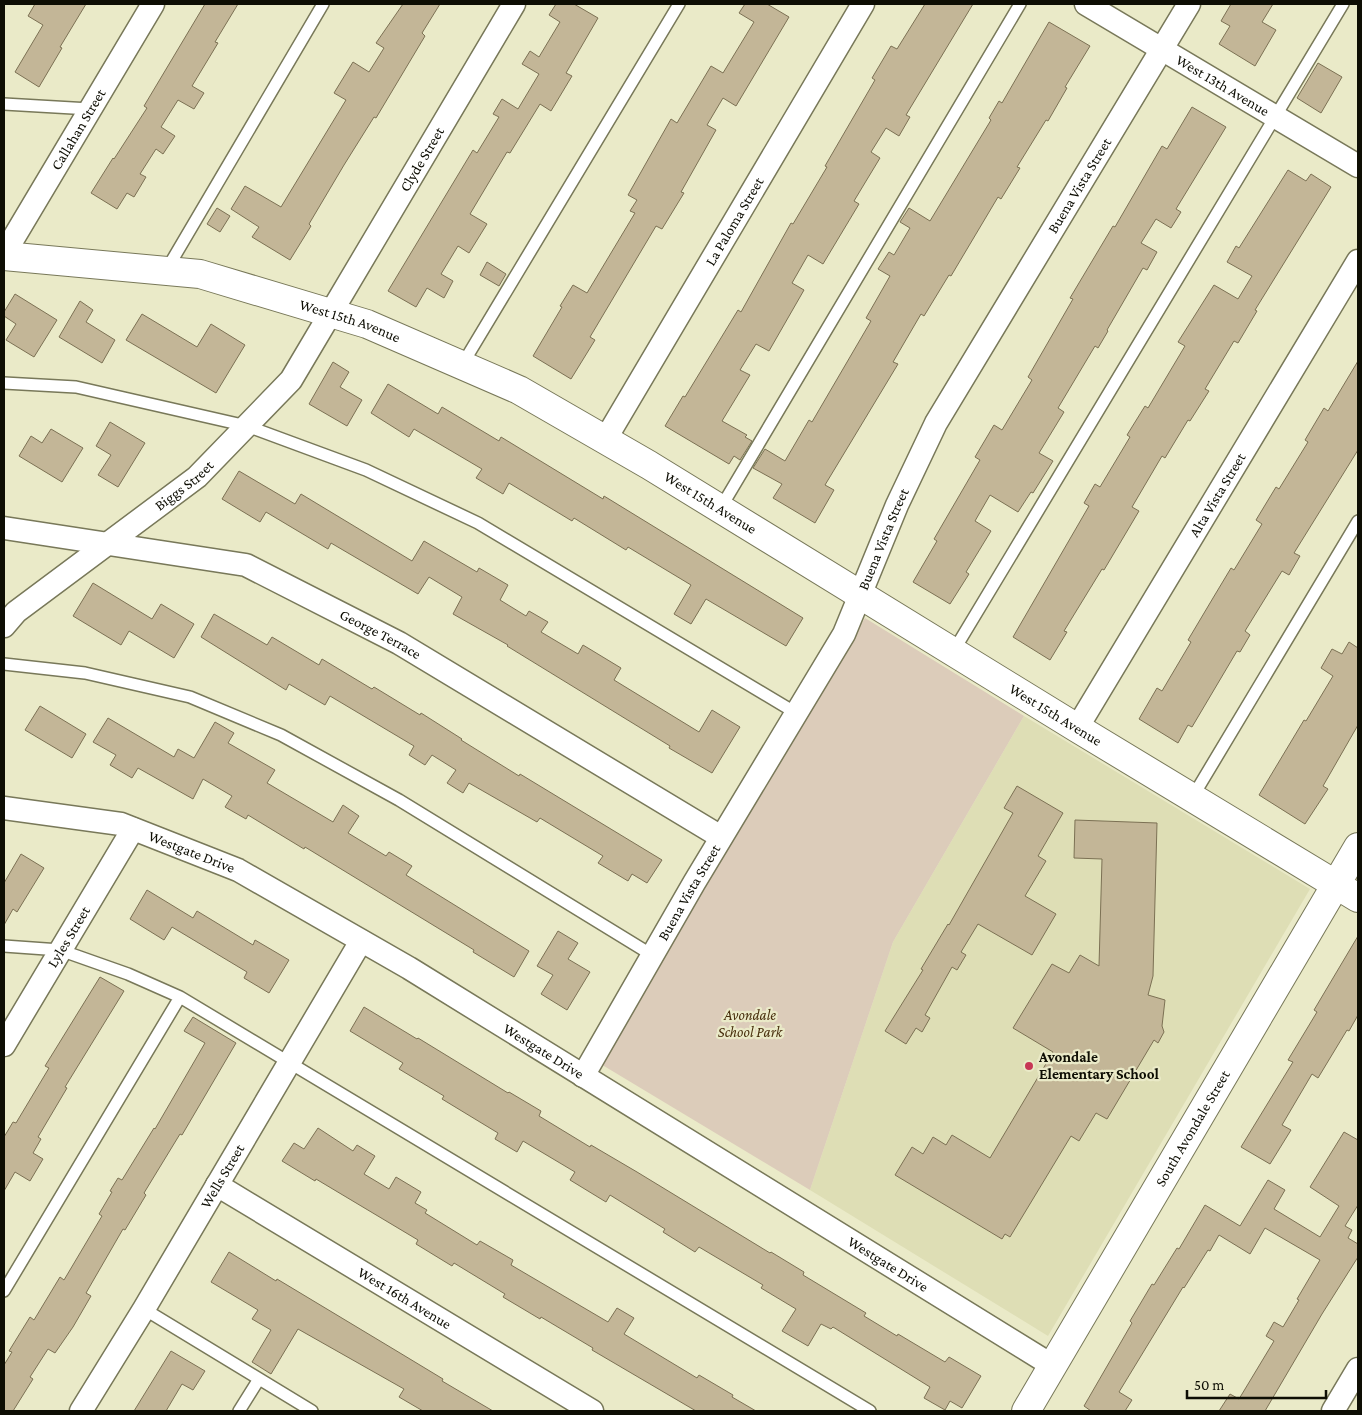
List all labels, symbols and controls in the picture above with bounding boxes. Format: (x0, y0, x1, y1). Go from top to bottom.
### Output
street label: West 13th Avenue (1173, 51, 1272, 119)
street label: Callahan Street (48, 85, 109, 173)
street label: Clyde Street (397, 123, 448, 194)
street label: Buena Vista Street (1044, 134, 1115, 236)
street label: La Paloma Street (702, 173, 767, 268)
street label: West 15th Avenue (298, 296, 403, 346)
street label: Alta Vista Street (1186, 449, 1249, 540)
street label: Biggs Street (152, 456, 217, 514)
street label: West 15th Avenue (661, 468, 760, 537)
street label: Buena Vista Street (855, 485, 912, 592)
street label: George Terrace (337, 606, 424, 663)
street label: West 15th Avenue (1006, 680, 1105, 749)
street label: Westgate Drive (146, 828, 238, 876)
street label: Buena Vista Street (655, 841, 724, 943)
street label: Lyles Street (44, 902, 94, 970)
park label: Avondale School Park (718, 1007, 784, 1040)
street label: Westgate Drive (500, 1020, 587, 1082)
place label: Avondale Elementary School (1038, 1049, 1159, 1082)
marker: Avondale Elementary School (1023, 1060, 1035, 1072)
street label: South Avondale Street (1152, 1066, 1233, 1189)
street label: Wells Street (197, 1140, 248, 1211)
street label: Westgate Drive (845, 1233, 932, 1295)
street label: West 16th Avenue (355, 1264, 454, 1332)
scale bar (1187, 1368, 1326, 1400)
text: 50 m (1194, 1377, 1224, 1393)

